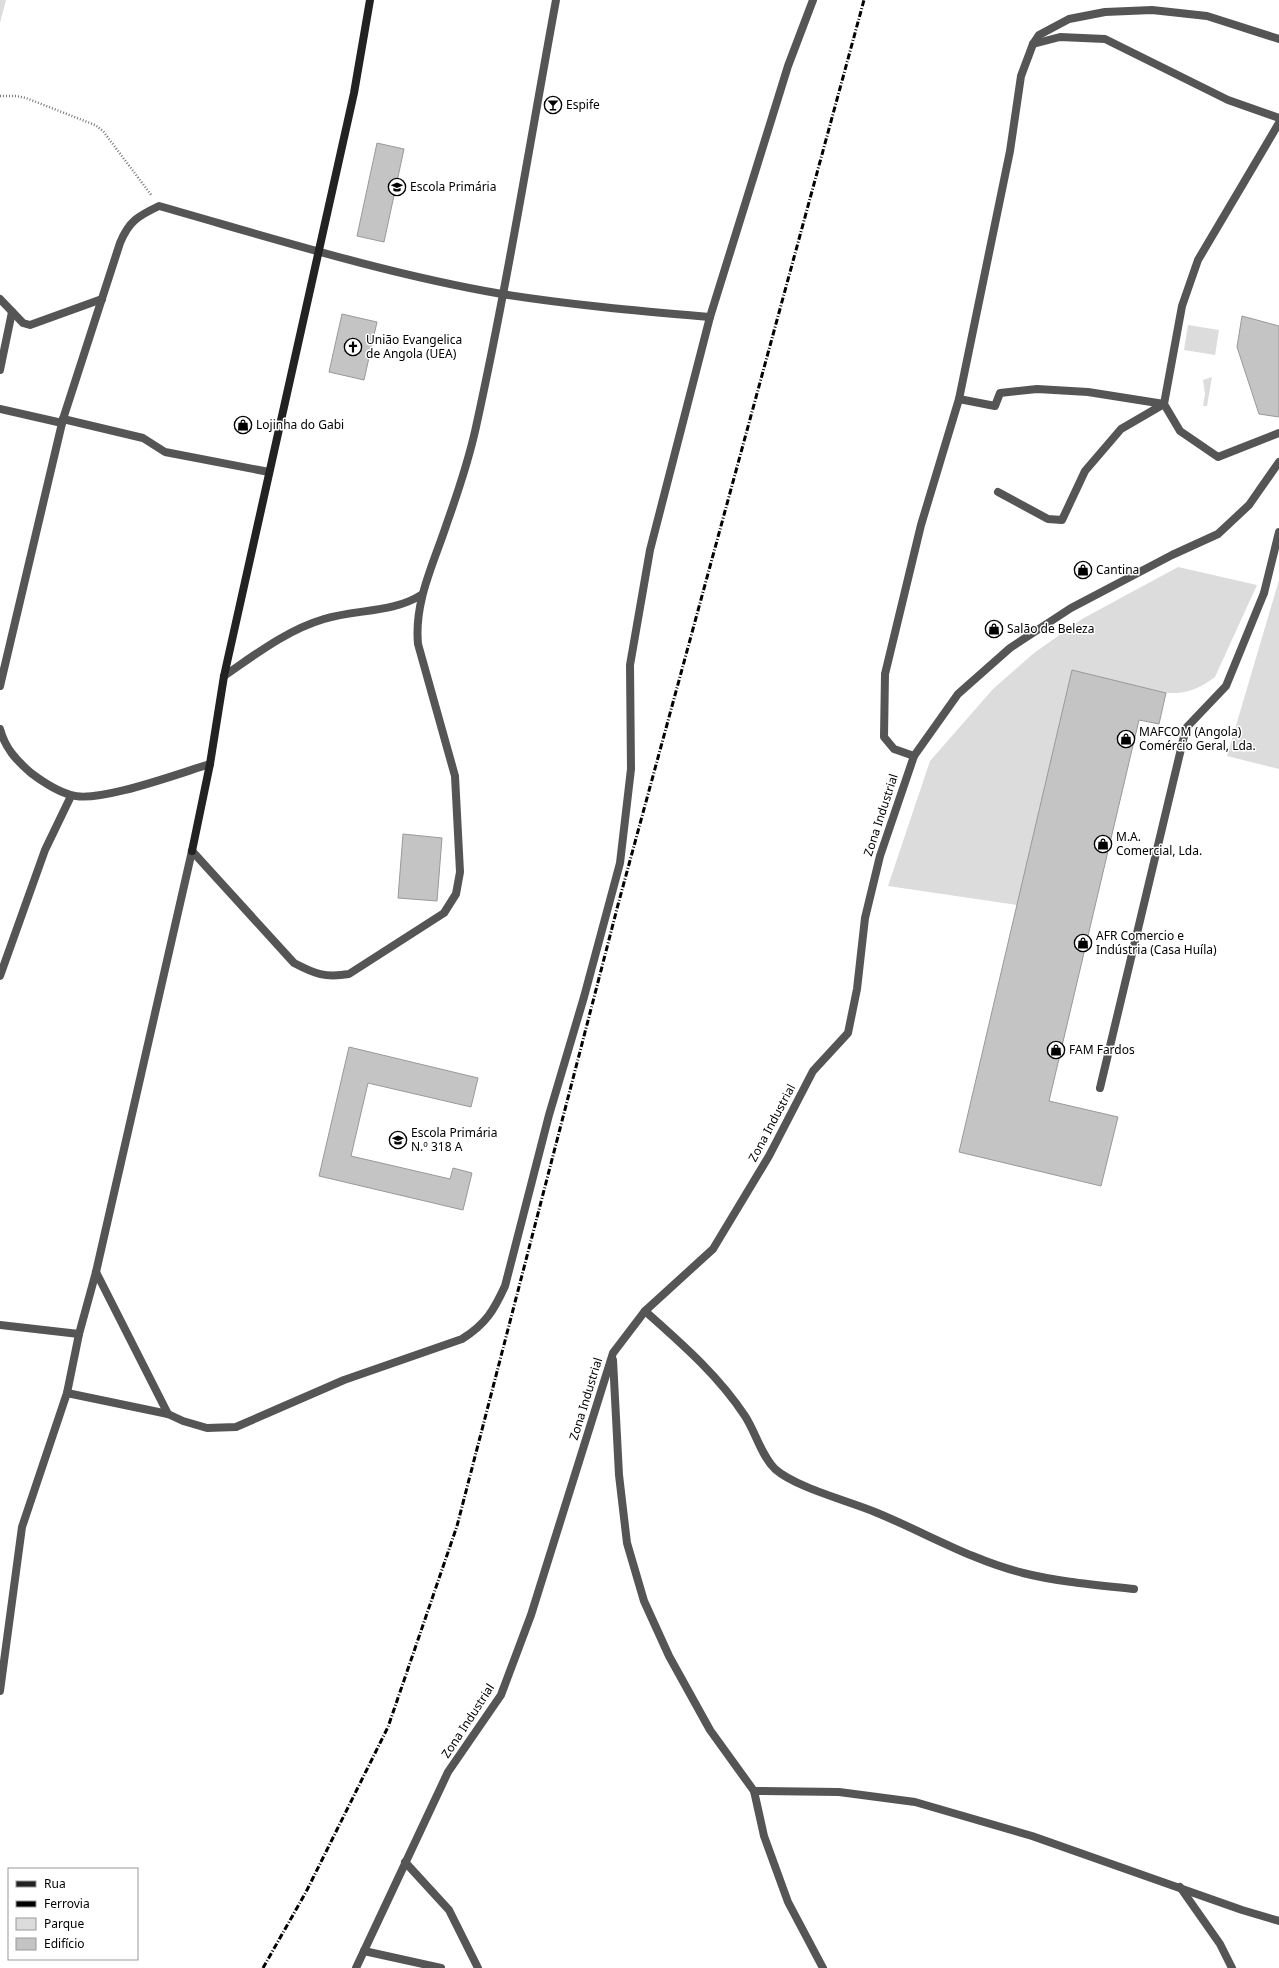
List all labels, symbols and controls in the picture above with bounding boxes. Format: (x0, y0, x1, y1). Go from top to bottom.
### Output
bar icon: Espife (543, 95, 563, 115)
place label: Espife (566, 96, 600, 113)
school or university icon: Escola Primária (387, 177, 407, 197)
place label: Escola Primária (410, 178, 496, 195)
place label: União Evangelica de Angola (UEA) (366, 331, 462, 362)
church icon: União Evangelica de Angola (UEA) (343, 337, 363, 357)
shop icon: Lojinha do Gabi (233, 415, 253, 435)
place label: Lojinha do Gabi (256, 416, 344, 433)
shop icon: Cantina (1073, 560, 1093, 580)
place label: Cantina (1096, 561, 1139, 578)
shop icon: Salão de Beleza (984, 619, 1004, 639)
place label: Salão de Beleza (1007, 620, 1094, 637)
place label: MAFCOM (Angola) Comércio Geral, Lda. (1139, 723, 1256, 754)
shop icon: MAFCOM (Angola) Comércio Geral, Lda. (1116, 729, 1136, 749)
street label: Zona Industrial (859, 771, 902, 858)
place label: M.A. Comercial, Lda. (1116, 828, 1202, 859)
shop icon: M.A. Comercial, Lda. (1093, 834, 1113, 854)
place label: AFR Comercio e Indústria (Casa Huíla) (1096, 927, 1217, 958)
shop icon: AFR Comercio e Indústria (Casa Huíla) (1073, 933, 1093, 953)
shop icon: FAM Fardos (1046, 1040, 1066, 1060)
place label: FAM Fardos (1069, 1041, 1135, 1058)
street label: Zona Industrial (744, 1081, 799, 1165)
place label: Escola Primária N.º 318 A (411, 1124, 497, 1155)
school or university icon: Escola Primária N.º 318 A (388, 1130, 408, 1150)
street label: Zona Industrial (565, 1355, 606, 1442)
street label: Zona Industrial (437, 1680, 498, 1761)
legend (8, 1868, 138, 1960)
text: Rua (44, 1875, 66, 1892)
text: Ferrovia (44, 1895, 90, 1912)
text: Parque (44, 1915, 85, 1932)
text: Edifício (44, 1935, 85, 1952)

